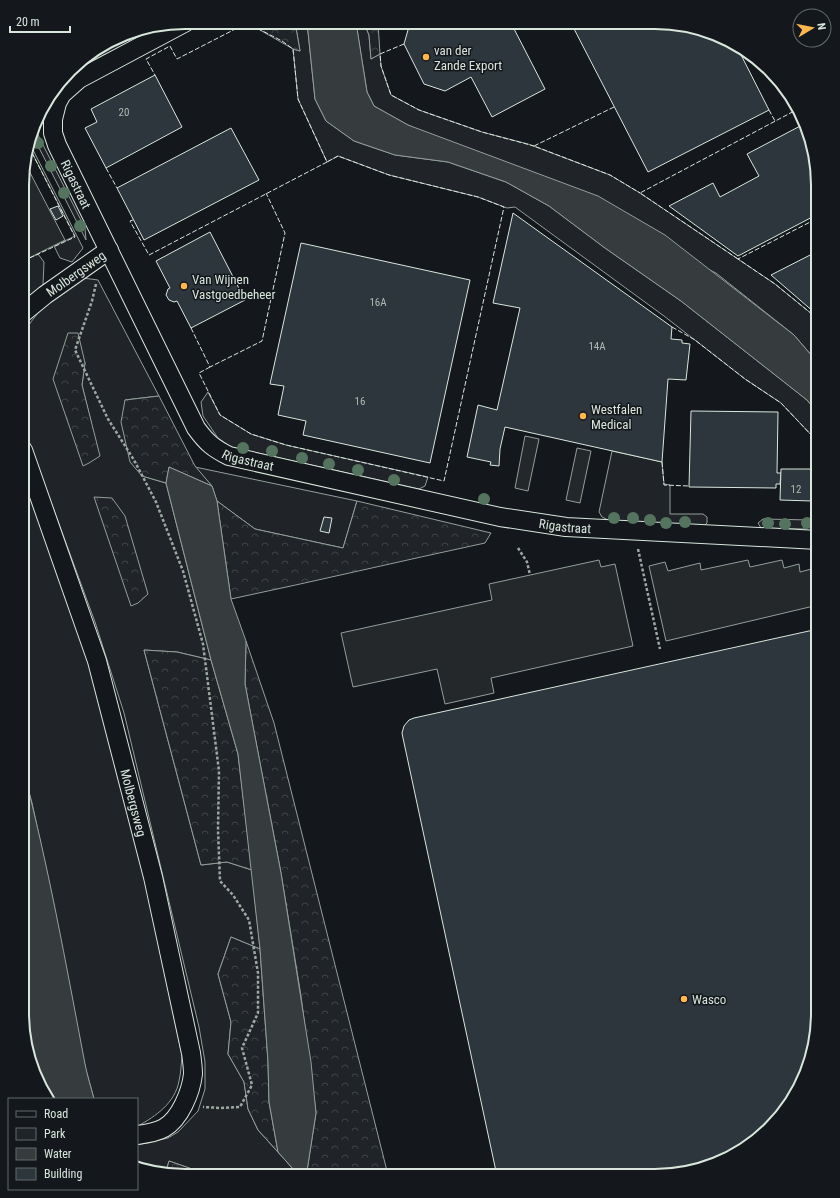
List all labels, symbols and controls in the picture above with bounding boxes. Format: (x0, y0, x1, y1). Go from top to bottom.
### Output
scale bar (10, 8, 70, 34)
north arrow (792, 8, 832, 48)
text: 20 m (16, 15, 40, 29)
text: N (814, 22, 828, 31)
place label: van der Zande Export (434, 43, 502, 73)
marker: van der Zande Export (421, 52, 431, 62)
house number: 20 (119, 106, 129, 119)
street label: Rigastraat (58, 158, 94, 211)
street label: Molbergsweg (43, 248, 109, 300)
place label: Van Wijnen Vastgoedbeheer (192, 272, 275, 302)
marker: Van Wijnen Vastgoedbeheer (179, 281, 189, 291)
house number: 16A (369, 296, 387, 309)
house number: 14A (588, 340, 606, 353)
house number: 16 (355, 395, 365, 408)
place label: Westfalen Medical (591, 402, 642, 432)
marker: Westfalen Medical (578, 411, 588, 421)
street label: Rigastraat (219, 447, 275, 474)
house number: 12 (791, 483, 801, 496)
street label: Rigastraat (538, 516, 592, 536)
street label: Molbergsweg (117, 768, 149, 838)
place label: Wasco (692, 992, 726, 1007)
marker: Wasco (679, 994, 689, 1004)
legend (8, 1098, 138, 1190)
text: Road (44, 1107, 68, 1121)
text: Park (44, 1127, 66, 1141)
text: Water (44, 1147, 72, 1161)
text: Building (44, 1167, 82, 1181)

